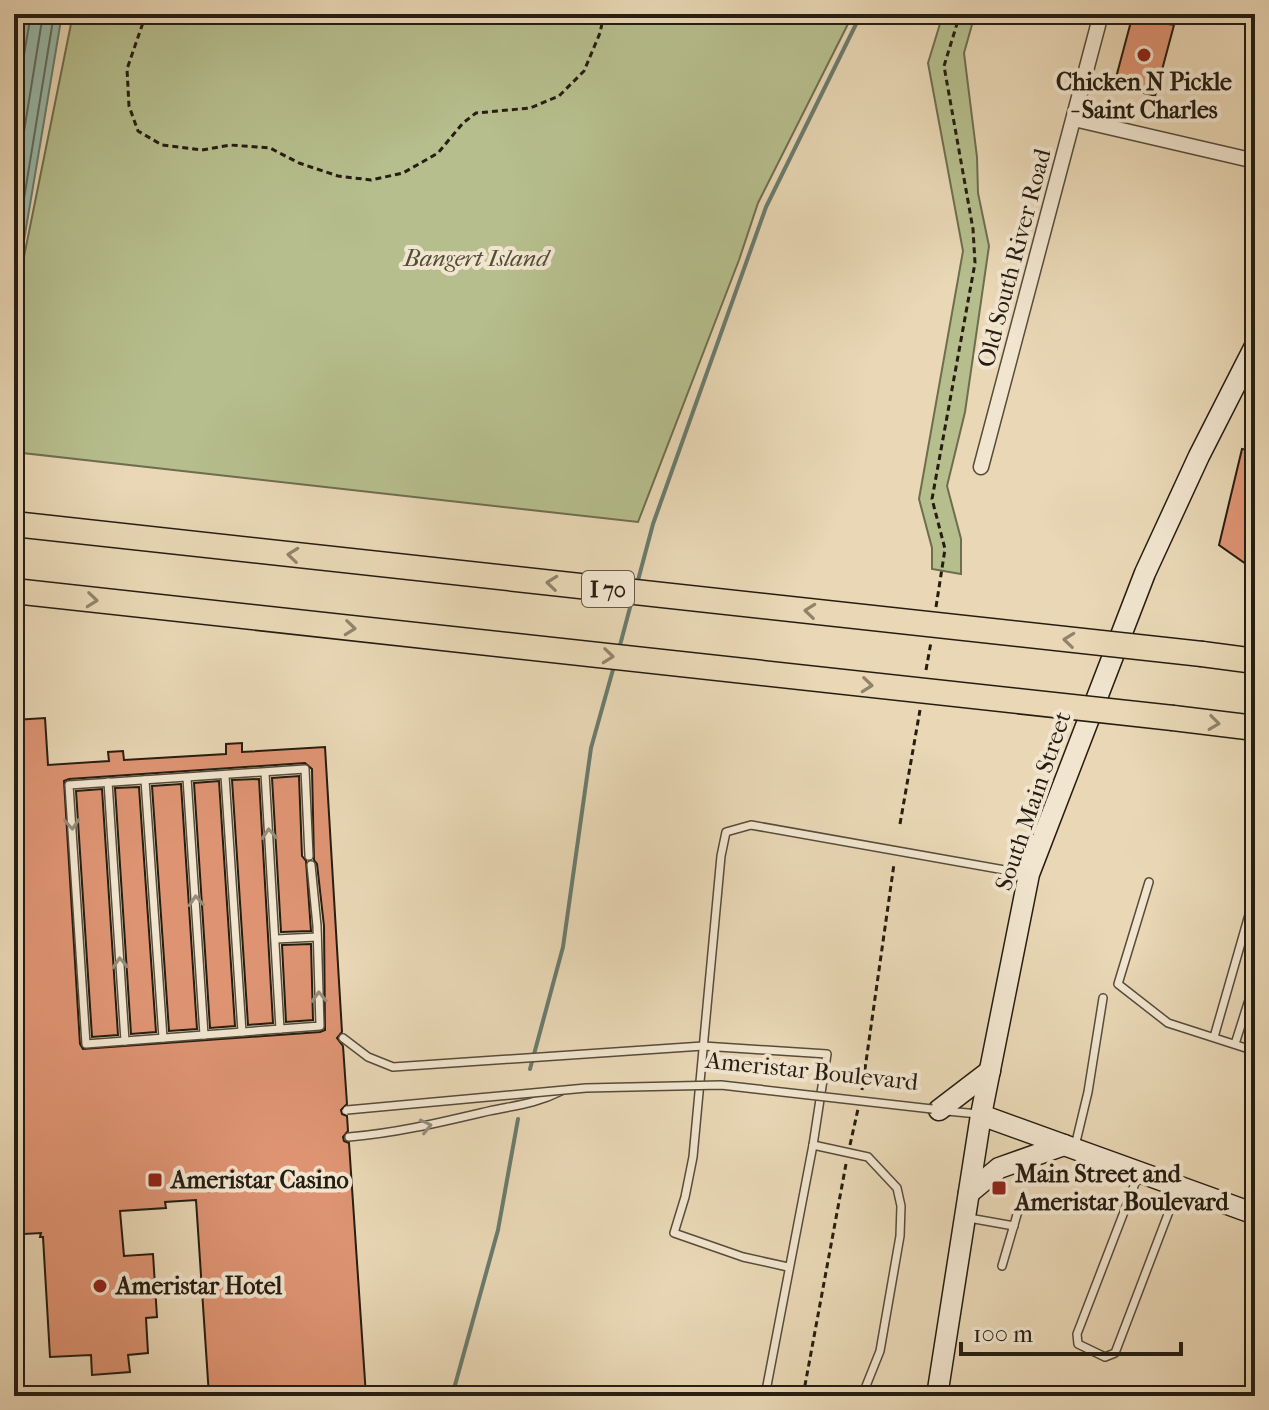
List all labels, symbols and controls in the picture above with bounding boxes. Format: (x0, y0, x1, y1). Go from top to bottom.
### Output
marker: Chicken N Pickle - Saint Charles (1135, 46, 1153, 64)
place label: Chicken N Pickle - Saint Charles (1056, 68, 1232, 124)
street label: Old South River Road (971, 145, 1057, 370)
park label: Bangert Island (402, 244, 551, 272)
one-way arrow (286, 546, 299, 563)
road number: I 70 (582, 571, 634, 607)
one-way arrow (545, 575, 558, 592)
one-way arrow (85, 591, 98, 608)
one-way arrow (803, 603, 816, 620)
one-way arrow (344, 619, 357, 636)
one-way arrow (1062, 631, 1075, 648)
one-way arrow (602, 648, 615, 665)
one-way arrow (861, 676, 874, 693)
street label: South Main Street (989, 707, 1077, 894)
one-way arrow (1207, 714, 1221, 731)
one-way arrow (63, 818, 80, 831)
one-way arrow (261, 827, 278, 840)
one-way arrow (187, 894, 204, 907)
one-way arrow (112, 956, 129, 969)
one-way arrow (311, 990, 328, 1003)
street label: Ameristar Boulevard (703, 1046, 921, 1096)
one-way arrow (419, 1118, 432, 1135)
place label: Main Street and Ameristar Boulevard (1013, 1160, 1229, 1216)
place label: Ameristar Casino (169, 1166, 349, 1194)
marker: Ameristar Casino (146, 1171, 164, 1189)
marker: Main Street and Ameristar Boulevard (990, 1179, 1008, 1197)
place label: Ameristar Hotel (114, 1272, 283, 1300)
marker: Ameristar Hotel (91, 1277, 109, 1295)
scale bar (961, 1306, 1181, 1356)
text: 100 m (973, 1320, 1033, 1348)

